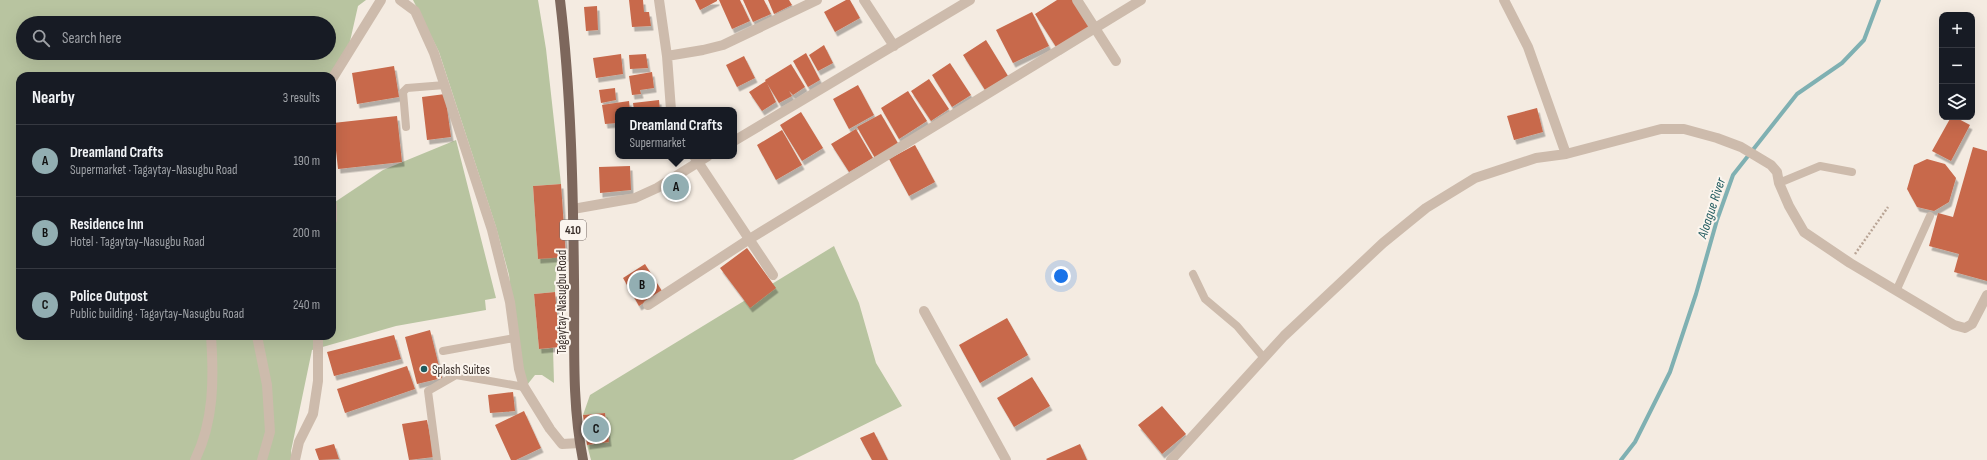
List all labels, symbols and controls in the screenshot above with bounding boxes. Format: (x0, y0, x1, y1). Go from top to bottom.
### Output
map controls (1939, 12, 1975, 120)
button: + (1939, 12, 1975, 48)
search box (16, 16, 336, 60)
icon: search (30, 27, 52, 49)
text: Search here (62, 29, 122, 48)
button: − (1939, 48, 1975, 84)
button: layers (1939, 84, 1975, 120)
text: Nearby (32, 88, 75, 108)
text: 3 results (283, 90, 320, 106)
popup (615, 107, 737, 159)
text: Dreamland Crafts (629, 116, 723, 135)
text: Supermarket (629, 135, 686, 151)
text: Dreamland Crafts (70, 143, 163, 162)
text: A (42, 153, 48, 169)
text: 190 m (293, 153, 320, 169)
text: Supermarket · Tagaytay-Nasugbu Road (70, 162, 237, 178)
pin: A (663, 172, 689, 202)
water label: Aloague River (1693, 175, 1730, 241)
text: Residence Inn (70, 215, 144, 234)
road number: 410 (560, 220, 586, 240)
text: B (42, 225, 48, 241)
text: 200 m (293, 225, 320, 241)
text: Hotel · Tagaytay-Nasugbu Road (70, 234, 205, 250)
street label: Tagaytay-Nasugbu Road (554, 250, 570, 354)
your location (1051, 266, 1071, 286)
pin: B (629, 270, 655, 300)
text: Police Outpost (70, 287, 148, 306)
text: C (42, 297, 48, 313)
text: 240 m (293, 297, 320, 313)
text: Public building · Tagaytay-Nasugbu Road (70, 306, 244, 322)
place label: Splash Suites (432, 362, 490, 378)
marker: Splash Suites (419, 364, 429, 374)
pin: C (583, 414, 609, 444)

